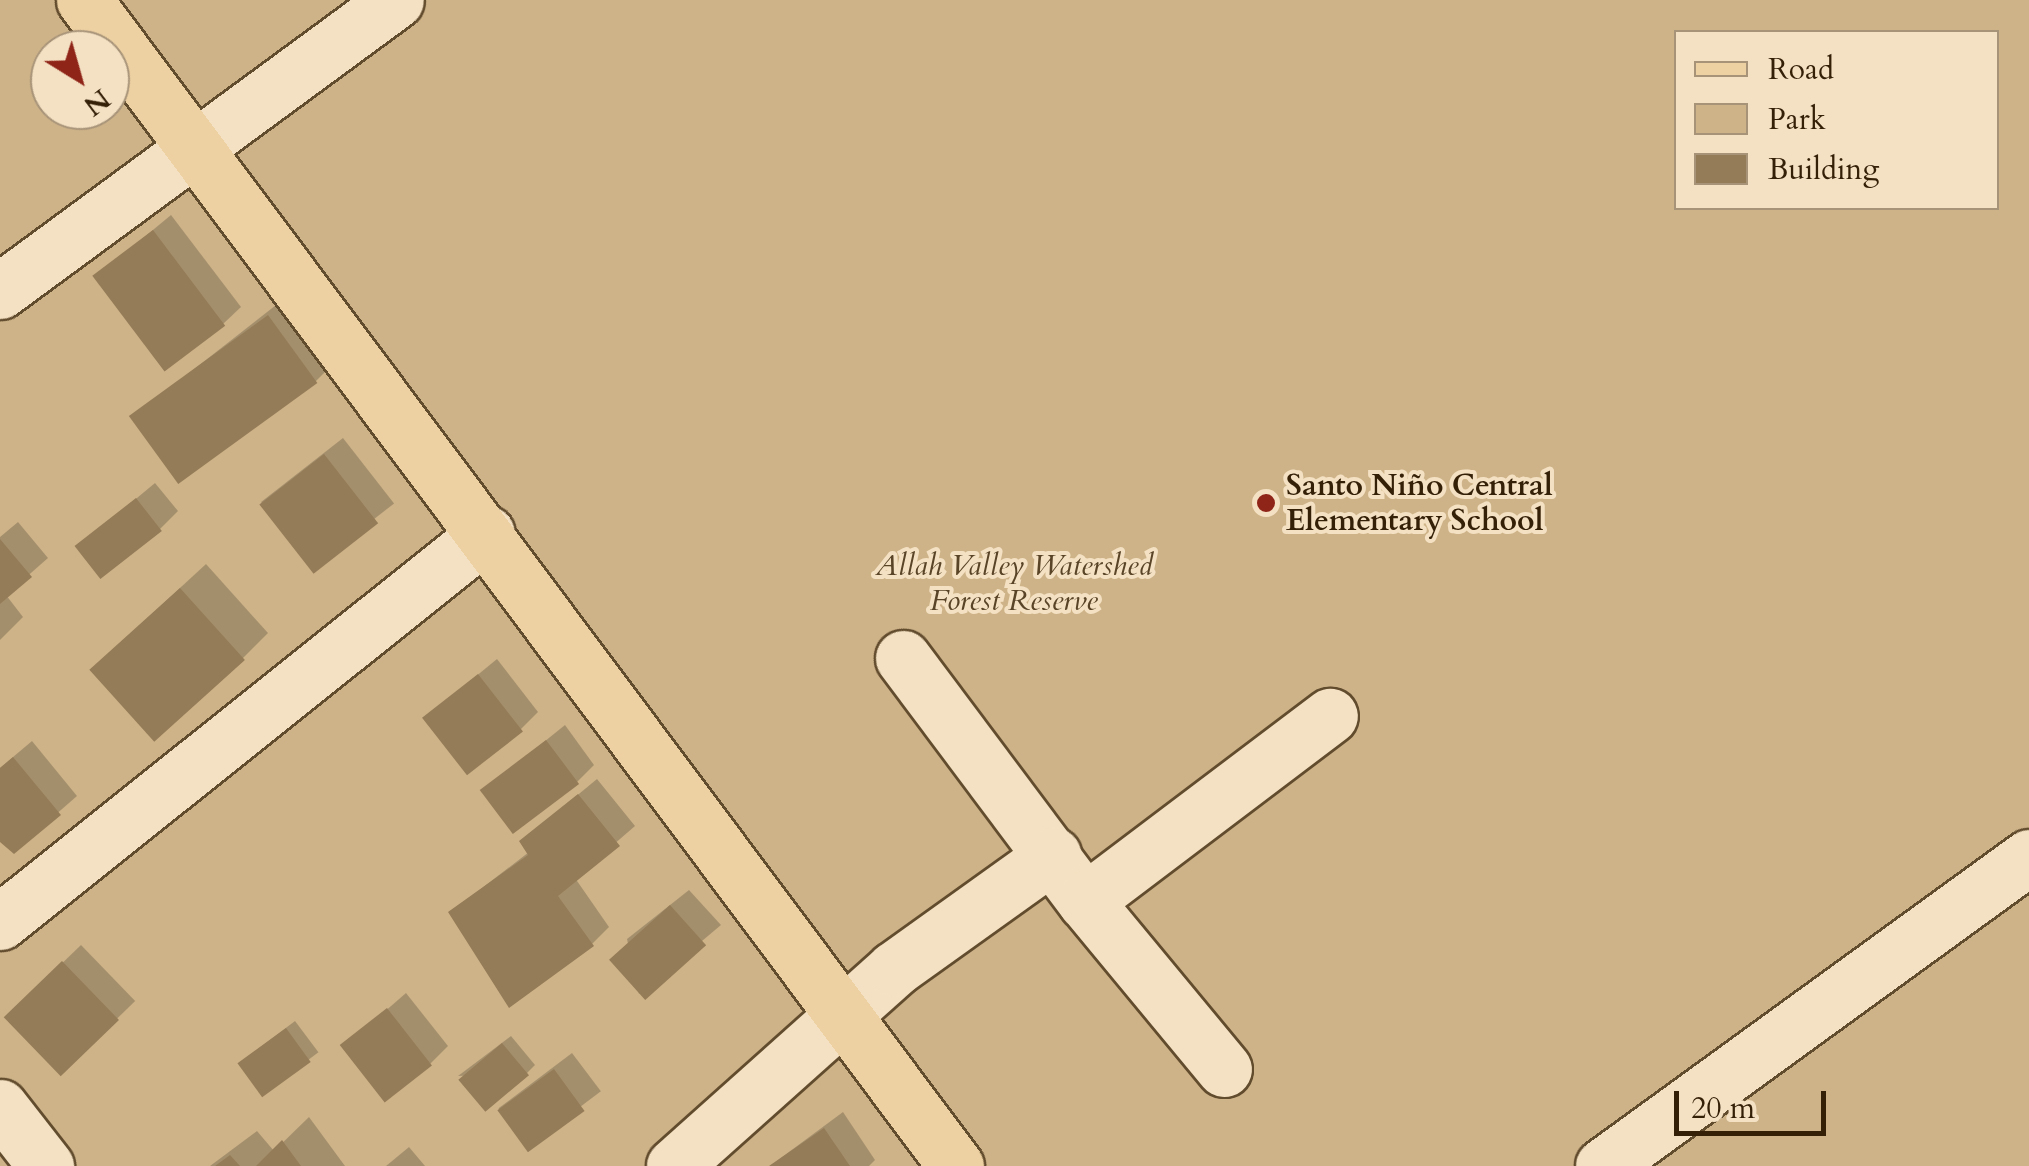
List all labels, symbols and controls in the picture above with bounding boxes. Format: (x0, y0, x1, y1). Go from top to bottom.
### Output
north arrow (30, 30, 130, 130)
legend (1674, 30, 1999, 210)
text: Road (1768, 49, 1834, 90)
text: N (76, 80, 118, 125)
text: Park (1768, 99, 1826, 140)
text: Building (1768, 149, 1879, 190)
place label: Santo Niño Central Elementary School (1286, 468, 1553, 538)
marker: Santo Niño Central Elementary School (1255, 492, 1277, 514)
park label: Allah Valley Watershed Forest Reserve (875, 548, 1153, 618)
scale bar (1679, 1071, 1832, 1133)
text: 20 m (1691, 1088, 1755, 1129)

